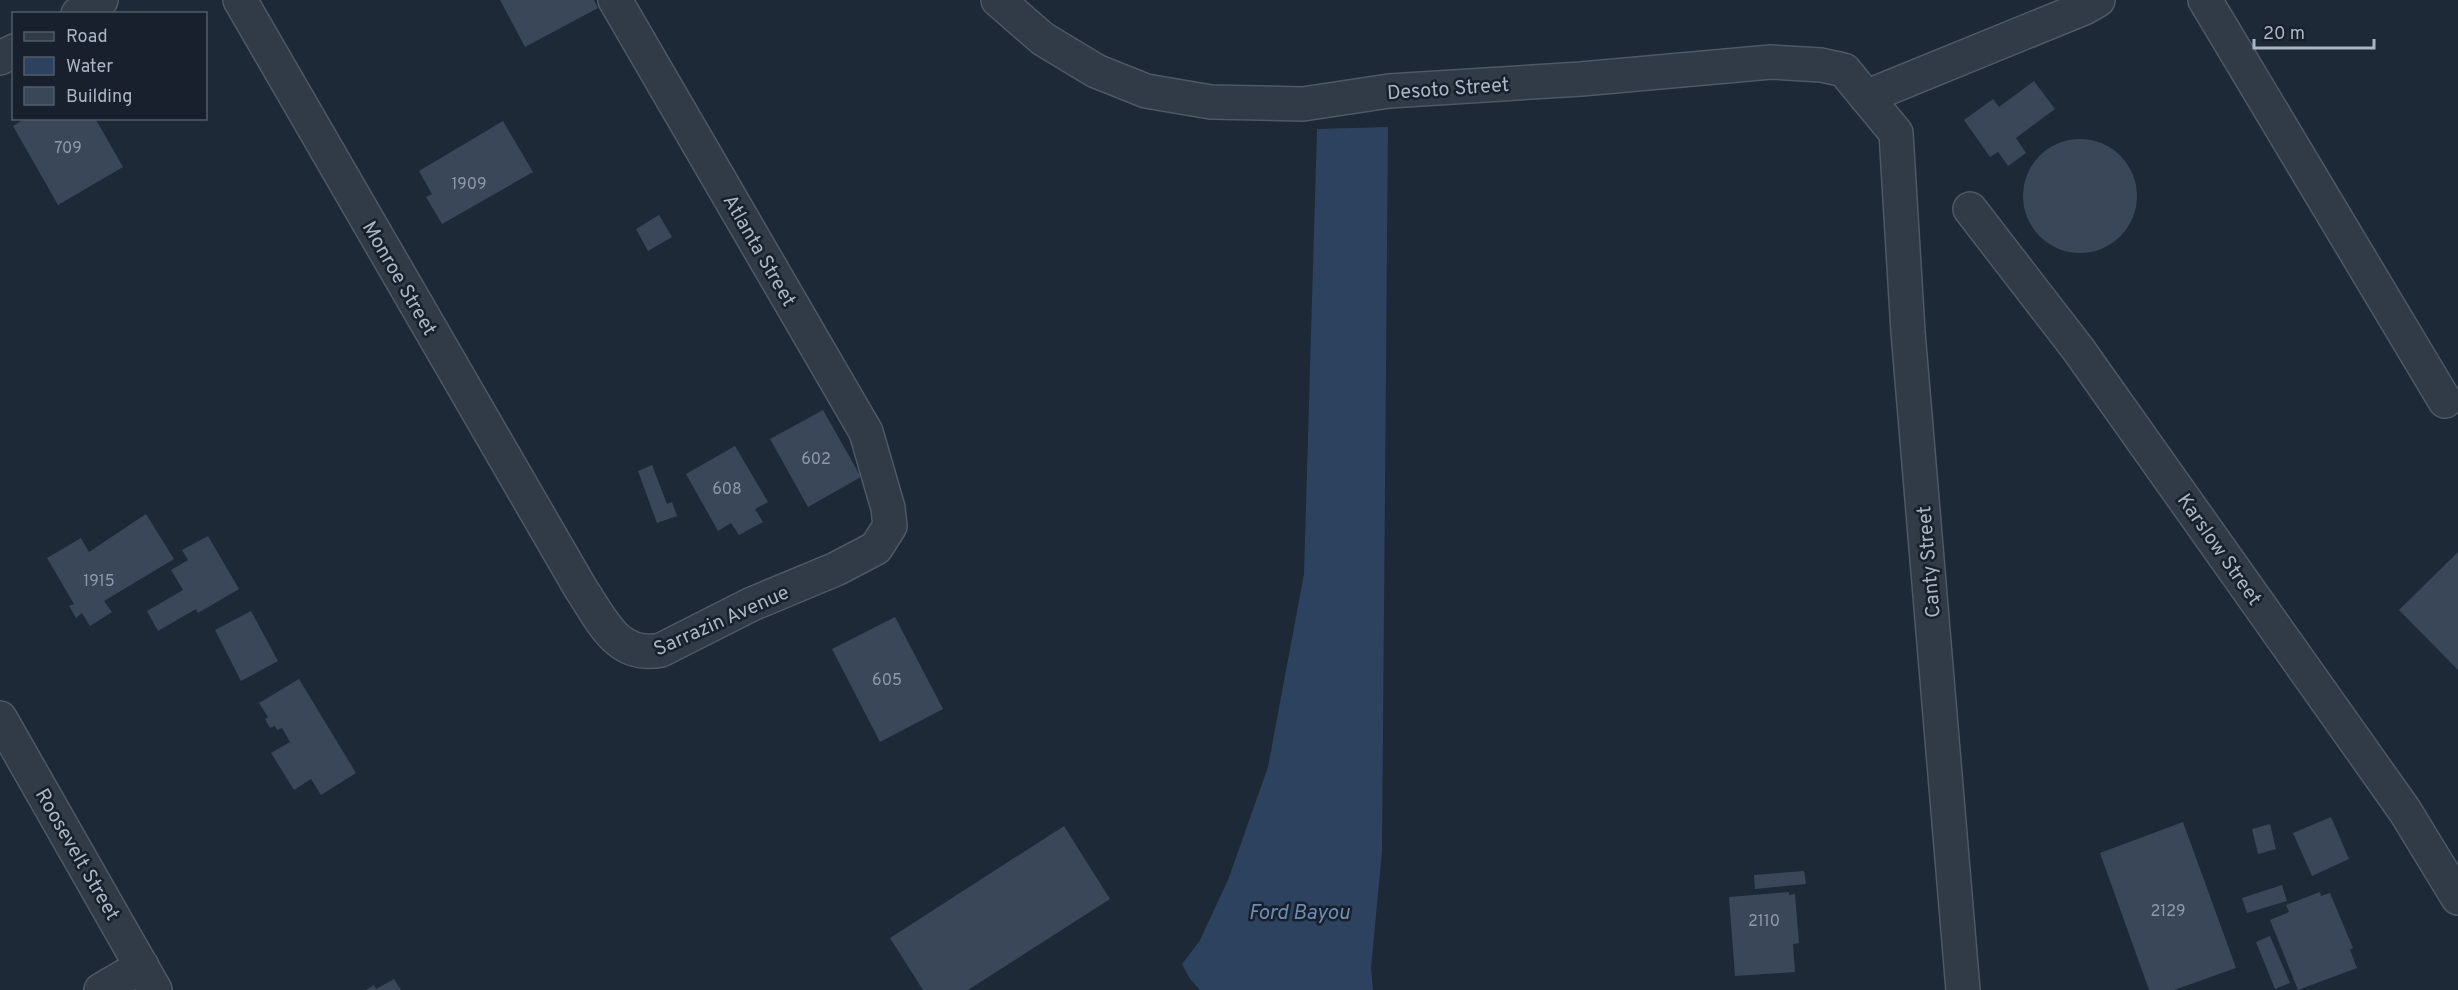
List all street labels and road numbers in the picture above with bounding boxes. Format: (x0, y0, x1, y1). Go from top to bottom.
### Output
street label: Desoto Street (1386, 73, 1510, 107)
street label: Atlanta Street (716, 190, 801, 312)
street label: Monroe Street (355, 217, 442, 341)
street label: Karslow Street (2170, 489, 2267, 611)
street label: Canty Street (1912, 505, 1948, 619)
street label: Sarrazin Avenue (650, 580, 794, 663)
street label: Roosevelt Street (28, 784, 125, 926)

